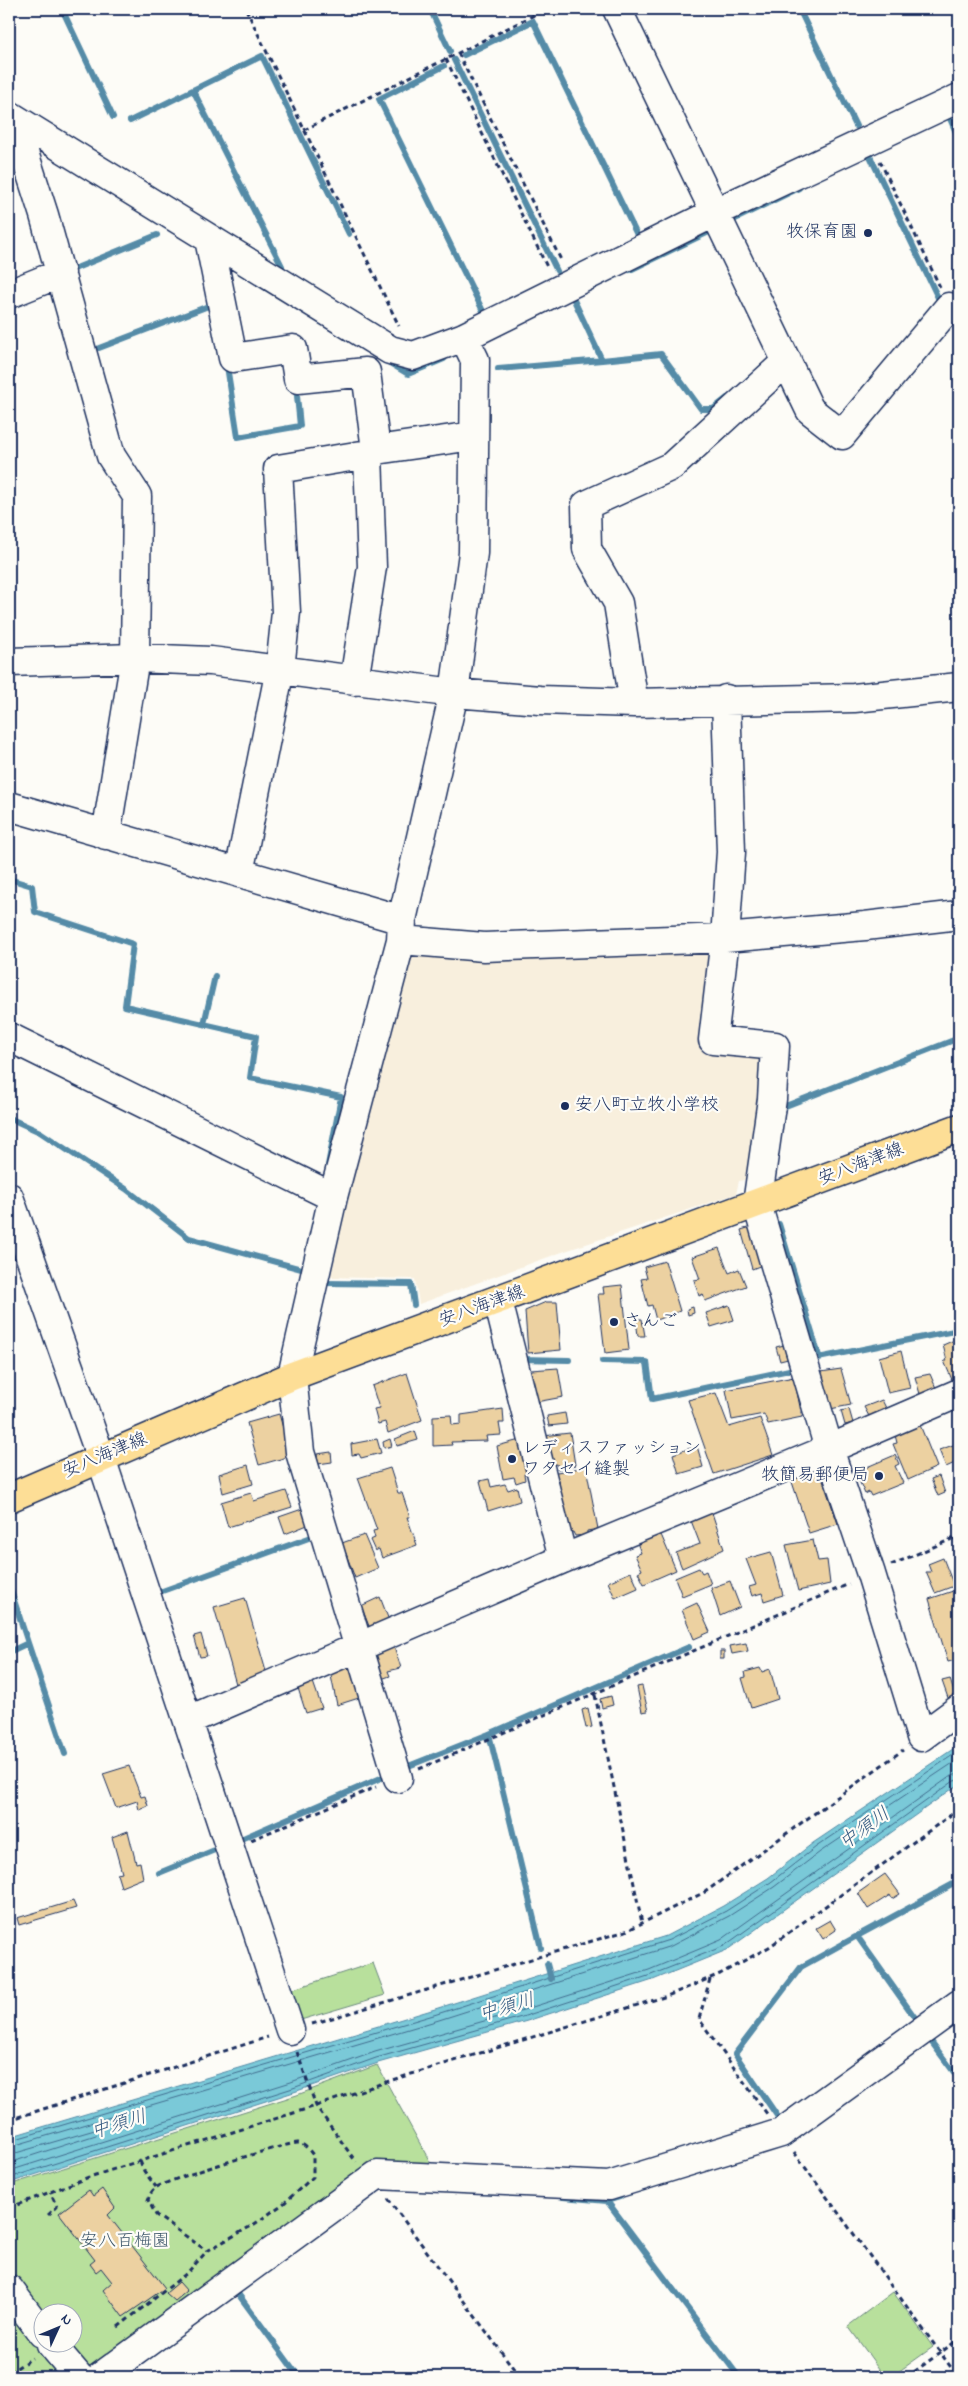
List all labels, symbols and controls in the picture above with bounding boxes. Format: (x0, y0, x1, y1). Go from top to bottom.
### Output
place label: 牧保育園 (786, 220, 858, 246)
marker: 牧保育園 (862, 227, 874, 239)
place label: 安八町立牧小学校 (575, 1093, 719, 1119)
marker: 安八町立牧小学校 (559, 1100, 571, 1112)
street label: 安八海津線 (814, 1137, 908, 1193)
street label: 安八海津線 (435, 1279, 529, 1335)
place label: さんご (624, 1309, 678, 1335)
marker: さんご (608, 1316, 620, 1328)
street label: 安八海津線 (58, 1426, 152, 1486)
place label: レディスファッション ワタセイ縫製 (522, 1436, 701, 1483)
marker: レディスファッション ワタセイ縫製 (506, 1453, 518, 1465)
place label: 牧簡易郵便局 (761, 1463, 869, 1489)
marker: 牧簡易郵便局 (873, 1470, 885, 1482)
water label: 中須川 (834, 1801, 896, 1857)
water label: 中須川 (476, 1987, 538, 2029)
water label: 中須川 (88, 2104, 150, 2146)
park label: 安八百梅園 (80, 2229, 170, 2255)
north arrow (32, 2304, 82, 2354)
text: N (55, 2309, 77, 2331)

